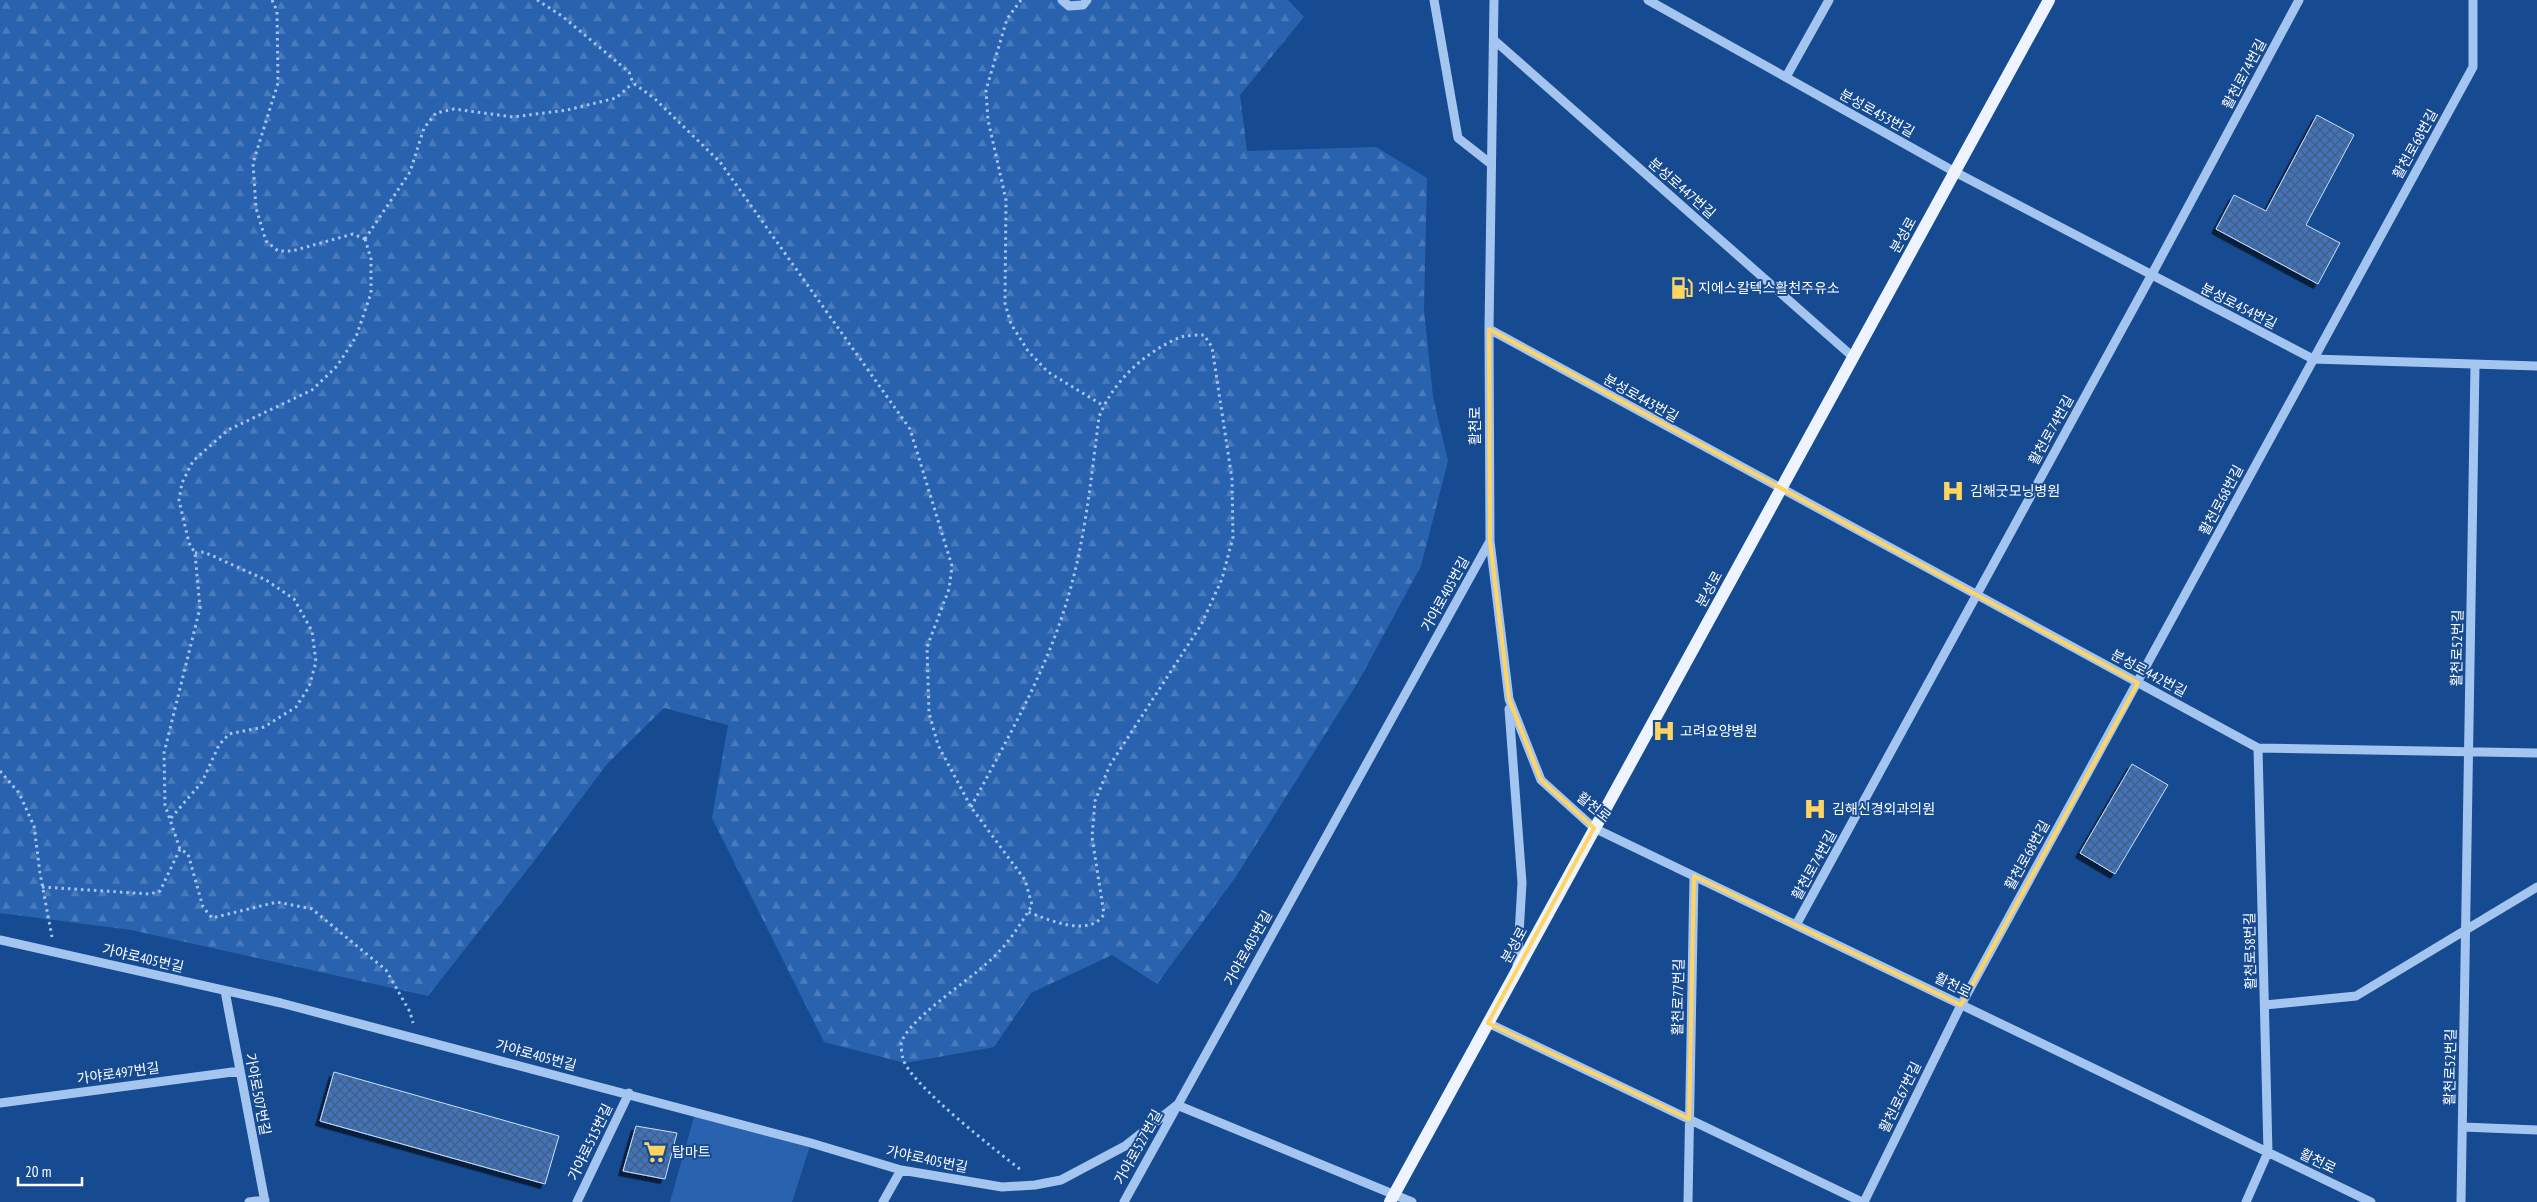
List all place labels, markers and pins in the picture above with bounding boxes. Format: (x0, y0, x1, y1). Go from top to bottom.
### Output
fuel station icon: 지에스칼텍스활천주유소 (1669, 275, 1695, 301)
place label: 지에스칼텍스활천주유소 (1698, 279, 1840, 297)
hospital icon: 김해굿모닝병원 (1940, 478, 1966, 504)
place label: 김해굿모닝병원 (1970, 482, 2060, 500)
hospital icon: 고려요양병원 (1651, 718, 1677, 744)
place label: 고려요양병원 (1680, 722, 1757, 740)
hospital icon: 김해신경외과의원 (1802, 796, 1828, 822)
place label: 김해신경외과의원 (1832, 800, 1935, 818)
supermarket icon: 탑마트 (642, 1139, 668, 1165)
place label: 탑마트 (672, 1143, 711, 1161)

